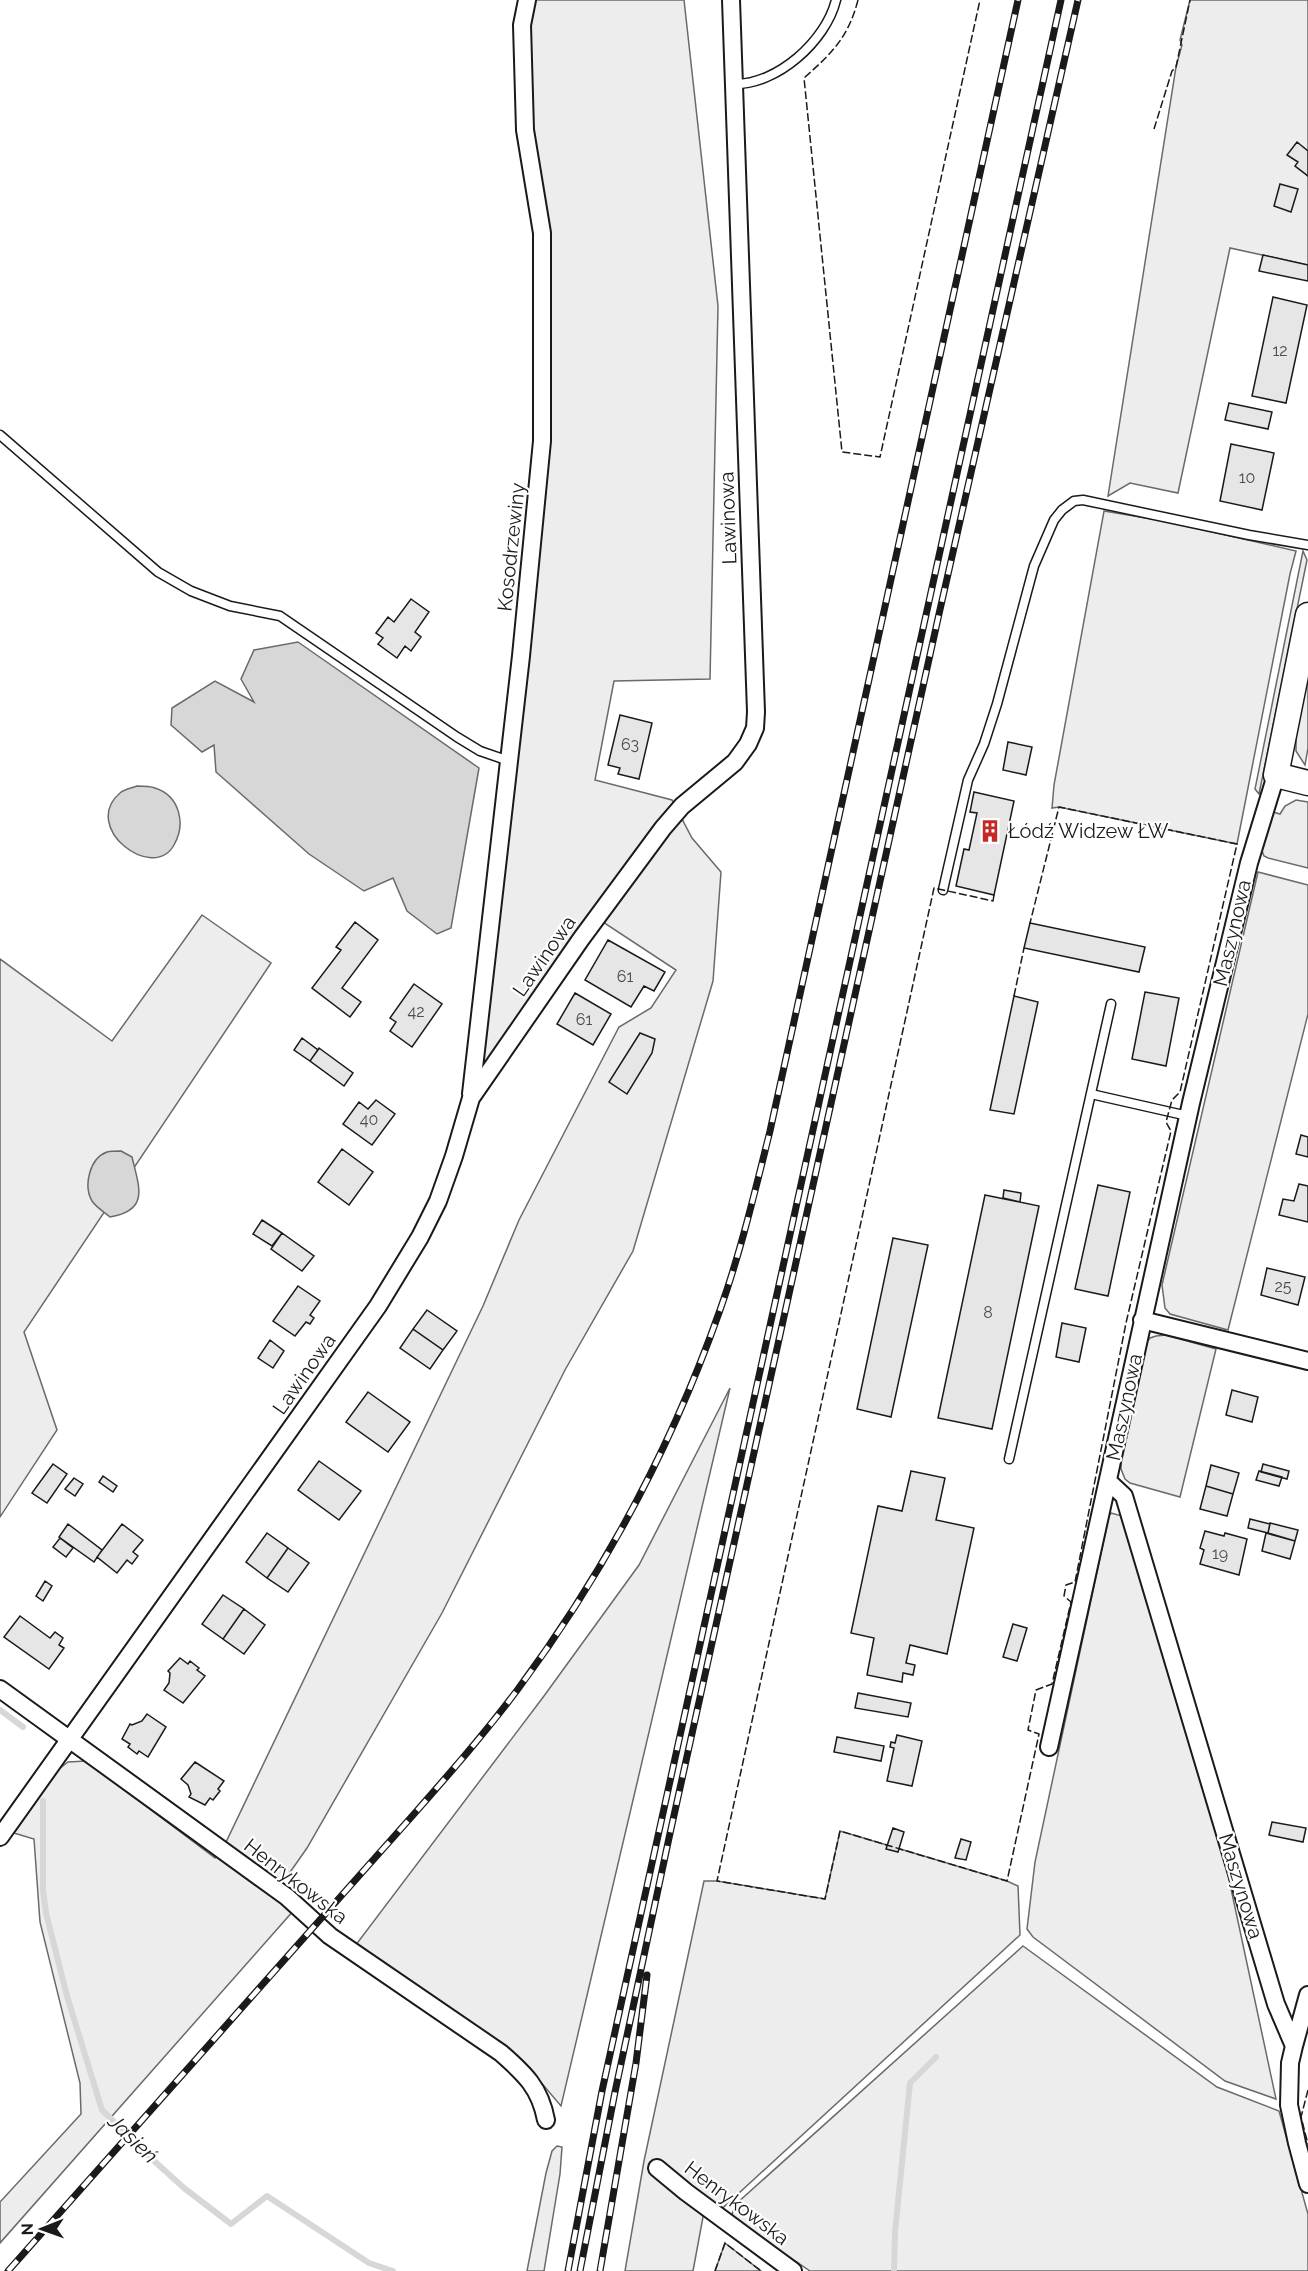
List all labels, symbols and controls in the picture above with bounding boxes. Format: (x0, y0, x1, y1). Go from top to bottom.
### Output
house number: 12 (1272, 341, 1288, 360)
house number: 10 (1239, 468, 1255, 487)
street label: Lawinowa (714, 471, 742, 565)
street label: Kosodrzewiny (492, 481, 530, 612)
house number: 63 (621, 735, 639, 754)
building icon: Łódź Widzew ŁW (977, 818, 1003, 844)
place label: Łódź Widzew ŁW (1008, 819, 1169, 843)
street label: Maszynowa (1208, 877, 1256, 989)
street label: Lawinowa (508, 911, 580, 1001)
house number: 61 (617, 967, 633, 986)
house number: 42 (407, 1002, 425, 1021)
house number: 61 (576, 1010, 592, 1029)
house number: 40 (360, 1110, 378, 1129)
house number: 25 (1274, 1277, 1292, 1296)
house number: 8 (983, 1303, 993, 1322)
street label: Lawinowa (268, 1329, 340, 1419)
street label: Maszynowa (1101, 1351, 1147, 1463)
house number: 19 (1212, 1544, 1228, 1563)
street label: Maszynowa (1214, 1830, 1268, 1942)
street label: Henrykowska (240, 1833, 352, 1929)
water label: Jasień (103, 2108, 163, 2168)
street label: Henrykowska (680, 2156, 794, 2250)
north arrow (12, 2199, 72, 2259)
text: N (18, 2223, 37, 2236)

